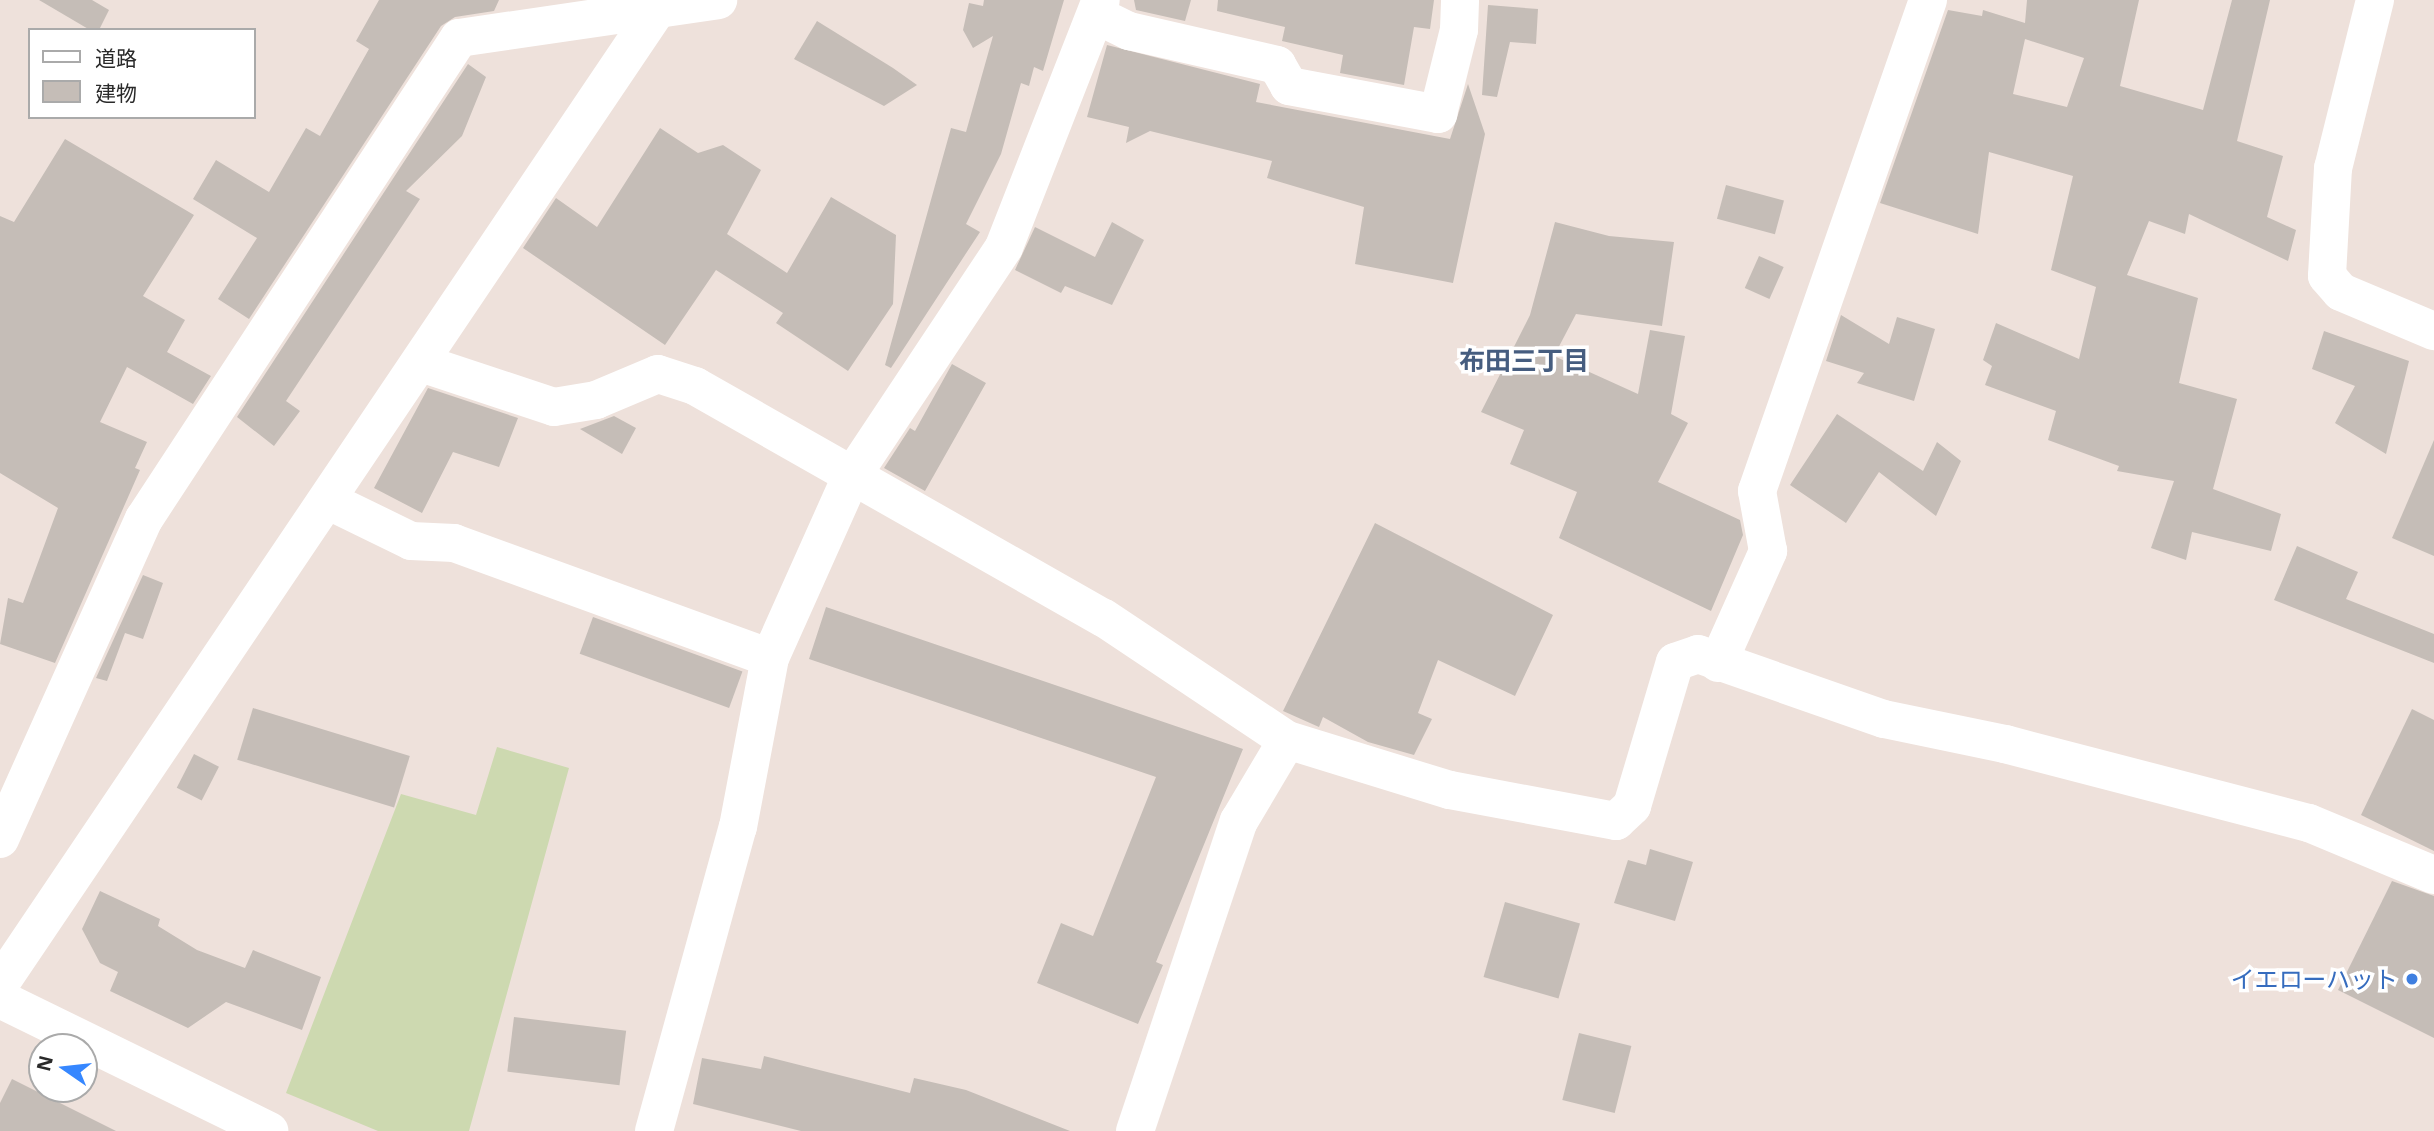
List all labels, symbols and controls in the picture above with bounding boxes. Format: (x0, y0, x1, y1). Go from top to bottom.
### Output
legend (28, 28, 256, 119)
text: 道路 (95, 44, 137, 72)
text: 建物 (95, 79, 137, 107)
district label: 布田三丁目 (1459, 345, 1589, 377)
place label: イエローハット (2230, 965, 2398, 993)
marker: イエローハット (2404, 971, 2420, 987)
north arrow (28, 1033, 98, 1103)
text: N (30, 1053, 59, 1074)

